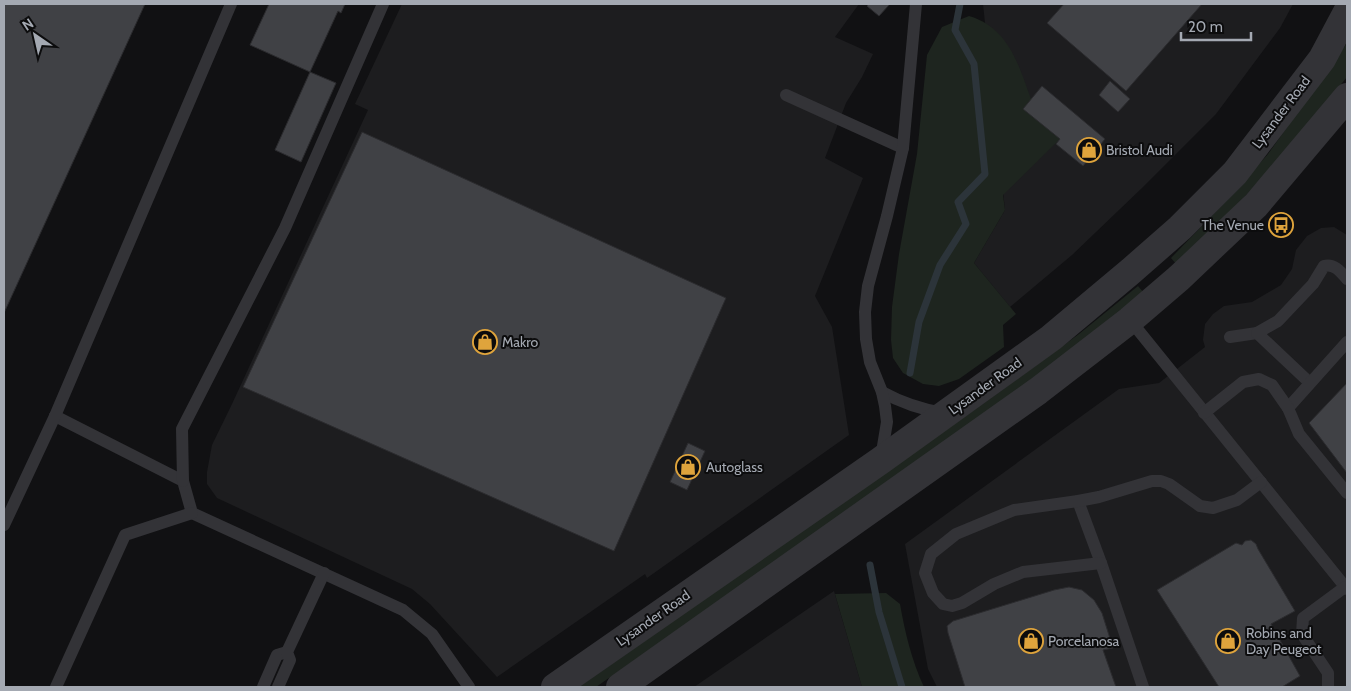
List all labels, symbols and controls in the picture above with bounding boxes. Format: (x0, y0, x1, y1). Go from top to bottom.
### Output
north arrow (10, 10, 60, 60)
scale bar (1181, 10, 1251, 42)
text: N (19, 14, 37, 34)
text: 20 m (1188, 18, 1223, 36)
street label: Lysander Road (1248, 72, 1314, 152)
shop icon: Bristol Audi (1076, 137, 1102, 163)
place label: Bristol Audi (1106, 141, 1173, 159)
bus stop icon: The Venue (1268, 212, 1294, 238)
place label: The Venue (1202, 216, 1264, 234)
shop icon: Makro (472, 329, 498, 355)
place label: Makro (502, 333, 539, 351)
street label: Lysander Road (945, 353, 1025, 419)
shop icon: Autoglass (675, 454, 701, 480)
place label: Autoglass (706, 458, 763, 476)
street label: Lysander Road (613, 586, 693, 650)
place label: Robins and Day Peugeot (1246, 624, 1322, 658)
shop icon: Porcelanosa (1018, 628, 1044, 654)
shop icon: Robins and Day Peugeot (1215, 628, 1241, 654)
place label: Porcelanosa (1048, 632, 1120, 650)

